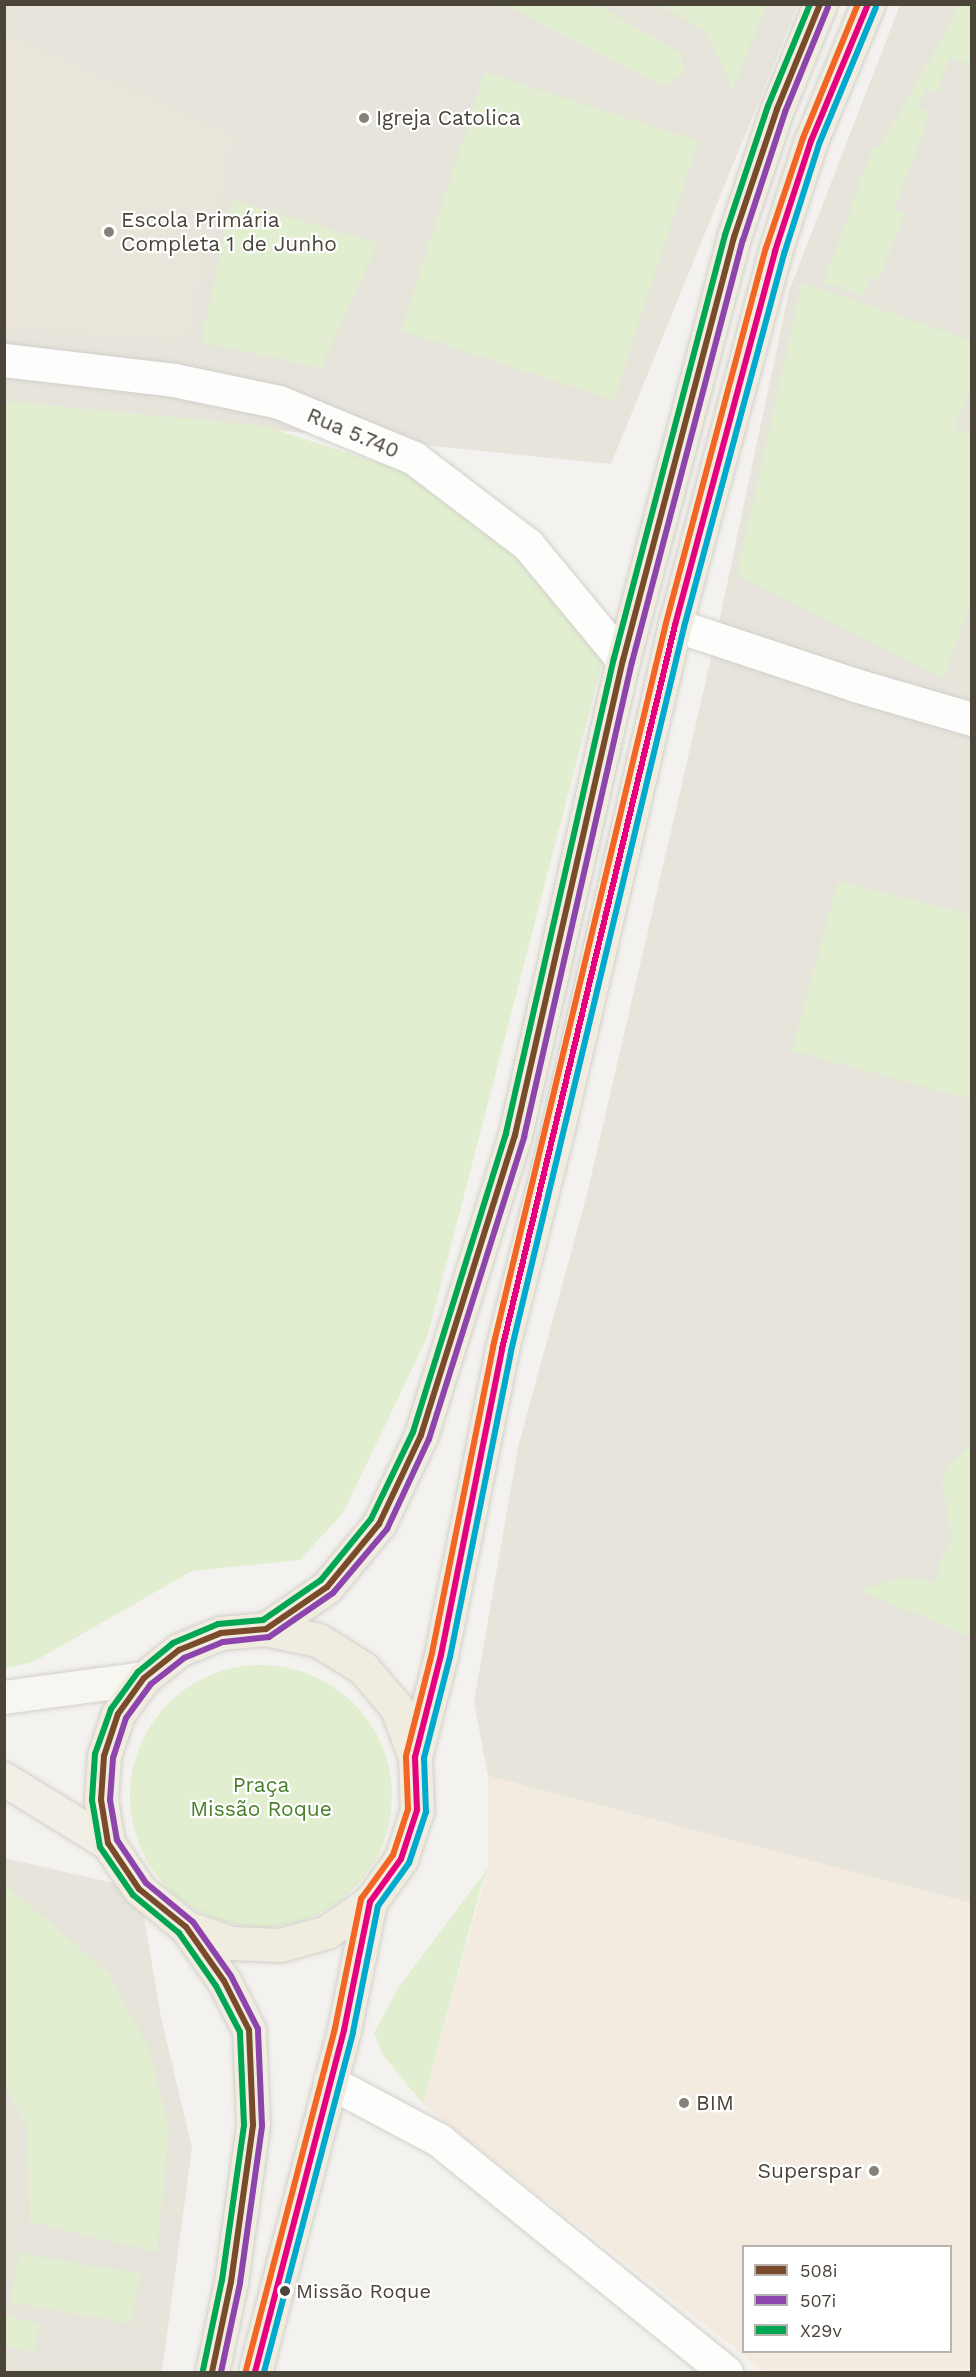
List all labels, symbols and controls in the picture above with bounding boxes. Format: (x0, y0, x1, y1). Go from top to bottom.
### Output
place label: Igreja Catolica (376, 105, 521, 131)
marker: Igreja Catolica (357, 111, 371, 125)
place label: Escola Primária Completa 1 de Junho (121, 207, 338, 257)
marker: Escola Primária Completa 1 de Junho (102, 225, 116, 239)
street label: Rua 5.740 (303, 402, 403, 464)
park label: Praça Missão Roque (190, 1772, 332, 1822)
place label: BIM (696, 2090, 734, 2116)
marker: BIM (677, 2096, 691, 2110)
place label: Superspar (758, 2158, 862, 2184)
marker: Superspar (867, 2164, 881, 2178)
legend (742, 2245, 952, 2353)
text: 508i (800, 2260, 838, 2281)
place label: Missão Roque (296, 2279, 431, 2303)
marker: Missão Roque (279, 2285, 291, 2297)
text: 507i (800, 2290, 836, 2311)
text: X29v (800, 2320, 842, 2341)

